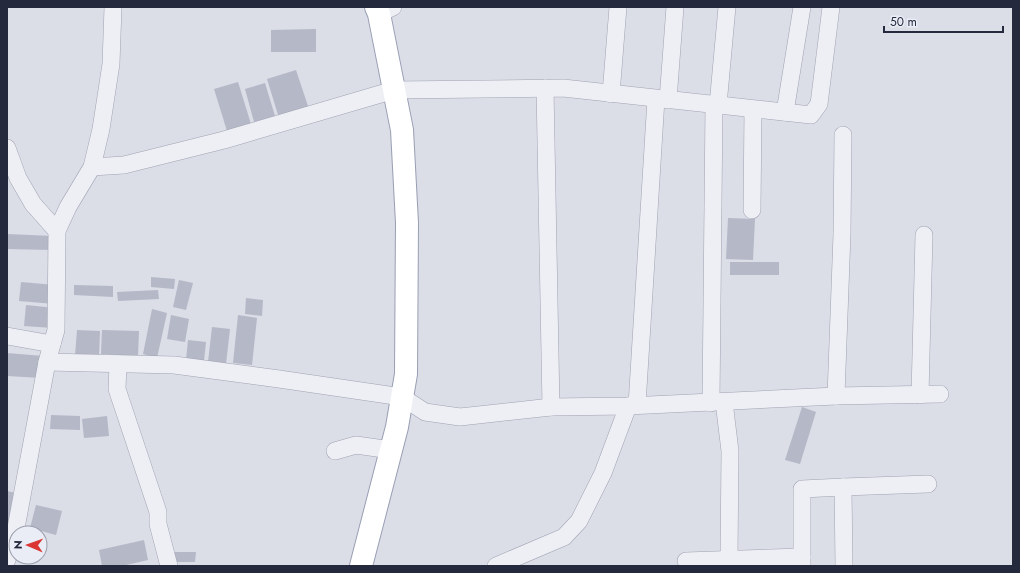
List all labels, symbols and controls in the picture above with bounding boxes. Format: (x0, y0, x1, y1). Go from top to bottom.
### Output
scale bar (884, 8, 1003, 34)
text: 50 m (890, 13, 917, 31)
north arrow (8, 525, 48, 565)
text: N (10, 540, 26, 549)

